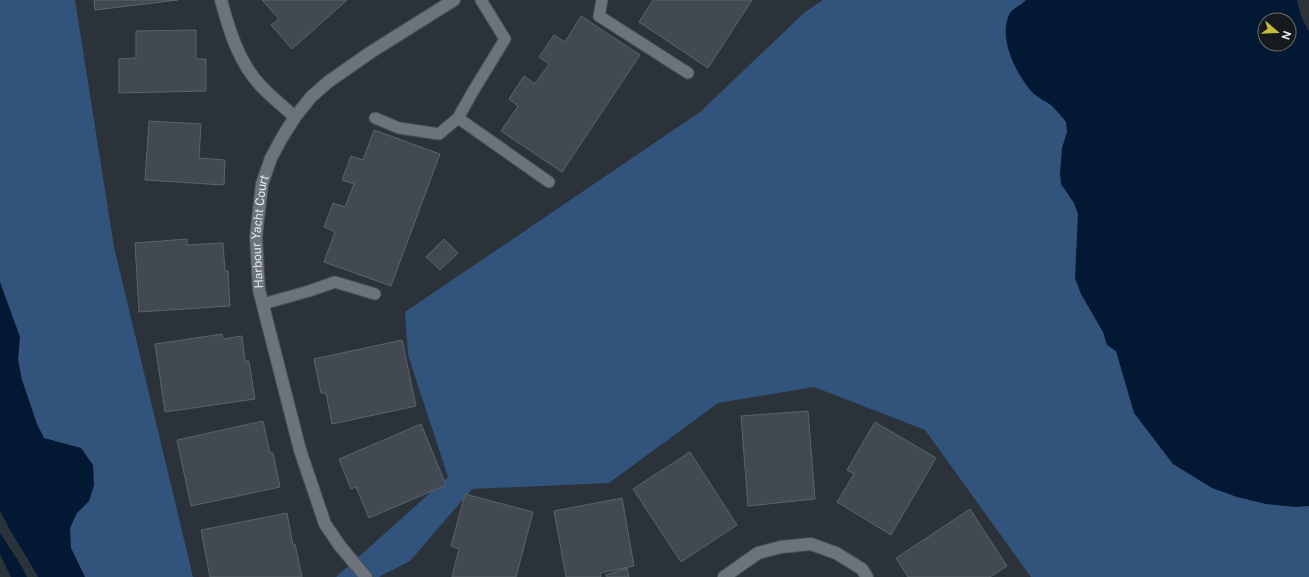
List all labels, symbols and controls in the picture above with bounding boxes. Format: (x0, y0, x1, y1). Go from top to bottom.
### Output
north arrow (1257, 12, 1297, 52)
text: N (1279, 29, 1294, 41)
street label: Harbour Yacht Court (249, 173, 272, 289)

